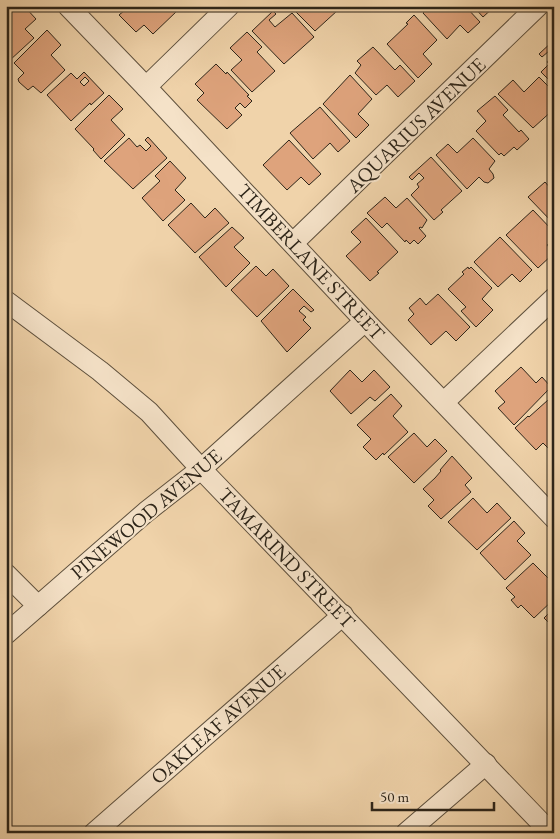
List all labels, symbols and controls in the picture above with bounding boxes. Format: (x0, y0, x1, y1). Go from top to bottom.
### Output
street label: AQUARIUS AVENUE (340, 52, 491, 199)
street label: TIMBERLANE STREET (232, 178, 391, 346)
street label: PINEWOOD AVENUE (65, 443, 227, 585)
street label: TAMARIND STREET (213, 482, 361, 634)
street label: OAKLEAF AVENUE (145, 658, 291, 790)
scale bar (372, 779, 495, 811)
text: 50 m (380, 787, 409, 806)

